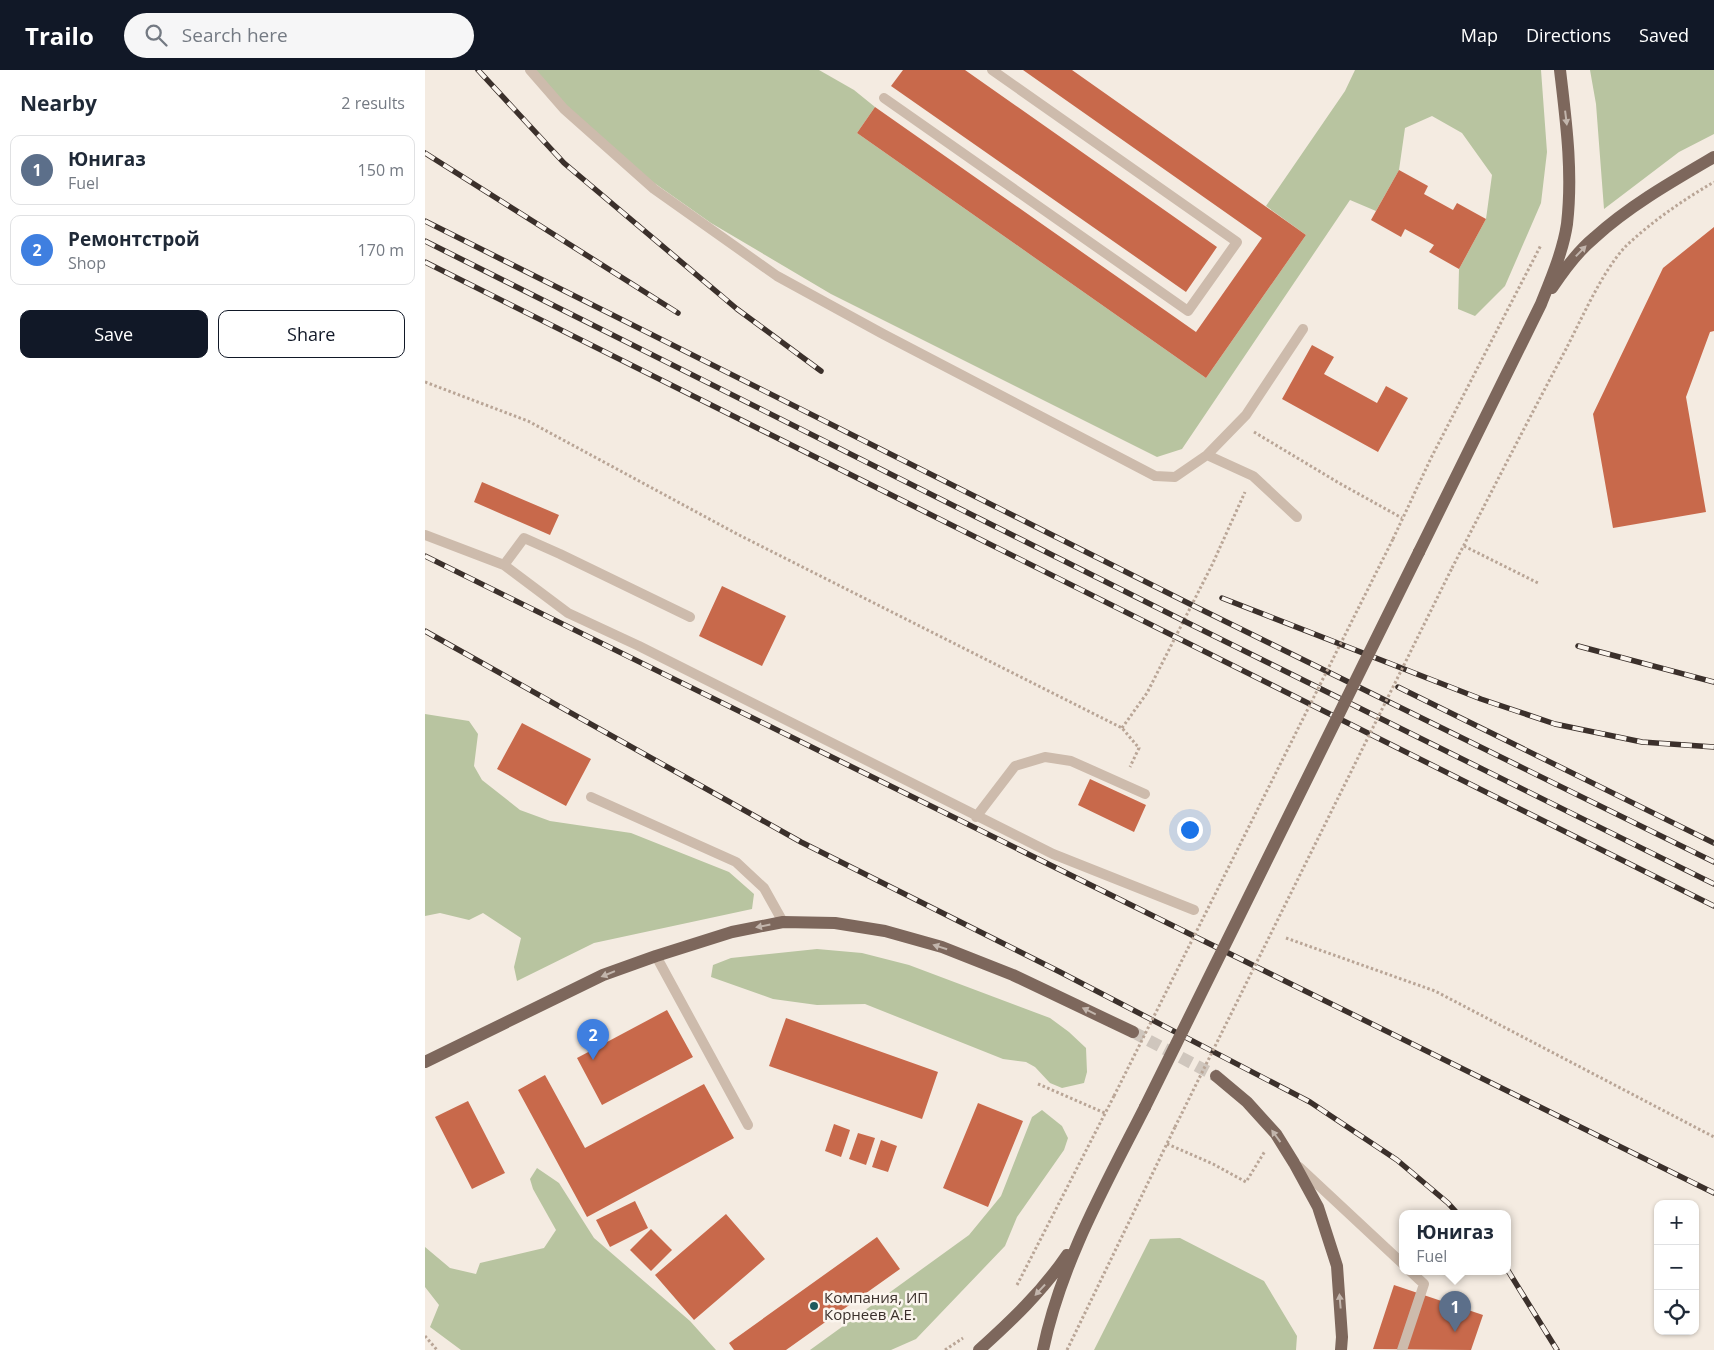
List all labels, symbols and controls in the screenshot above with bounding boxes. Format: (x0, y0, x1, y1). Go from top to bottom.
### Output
search box (124, 13, 474, 58)
text: Trailo (25, 19, 94, 52)
icon: search (142, 21, 170, 49)
text: Search here (182, 22, 288, 48)
text: Map (1461, 23, 1498, 47)
text: Directions (1526, 23, 1611, 47)
text: Saved (1639, 23, 1689, 47)
text: Nearby (20, 89, 97, 117)
text: 2 results (341, 92, 405, 114)
one-way arrow (1562, 111, 1570, 127)
text: Юнигаз (68, 146, 146, 172)
text: 1 (32, 159, 42, 181)
text: 150 m (358, 159, 404, 181)
text: Fuel (68, 172, 99, 194)
text: Ремонтстрой (68, 226, 200, 252)
text: 2 (32, 239, 42, 261)
text: 170 m (358, 239, 404, 261)
one-way arrow (1575, 246, 1587, 258)
text: Shop (68, 252, 106, 274)
button: Save (20, 310, 208, 358)
button: Share (218, 310, 405, 358)
your location (1177, 817, 1203, 843)
one-way arrow (755, 922, 771, 930)
one-way arrow (932, 943, 947, 950)
one-way arrow (600, 970, 615, 978)
one-way arrow (1082, 1007, 1096, 1015)
pin: 2 (577, 1019, 609, 1060)
one-way arrow (1271, 1130, 1282, 1143)
map controls (1654, 1200, 1699, 1335)
button: + (1654, 1200, 1699, 1245)
popup (1399, 1210, 1511, 1275)
text: Юнигаз (1416, 1219, 1494, 1245)
text: Fuel (1416, 1245, 1447, 1267)
button: − (1654, 1245, 1699, 1290)
one-way arrow (1034, 1284, 1046, 1296)
place label: Компания, ИП Корнеев А.Е. (824, 1287, 928, 1324)
button: locate (1654, 1290, 1699, 1335)
pin: 1 (1439, 1291, 1471, 1332)
one-way arrow (1335, 1293, 1343, 1309)
marker: Компания, ИП Корнеев А.Е. (808, 1300, 820, 1312)

